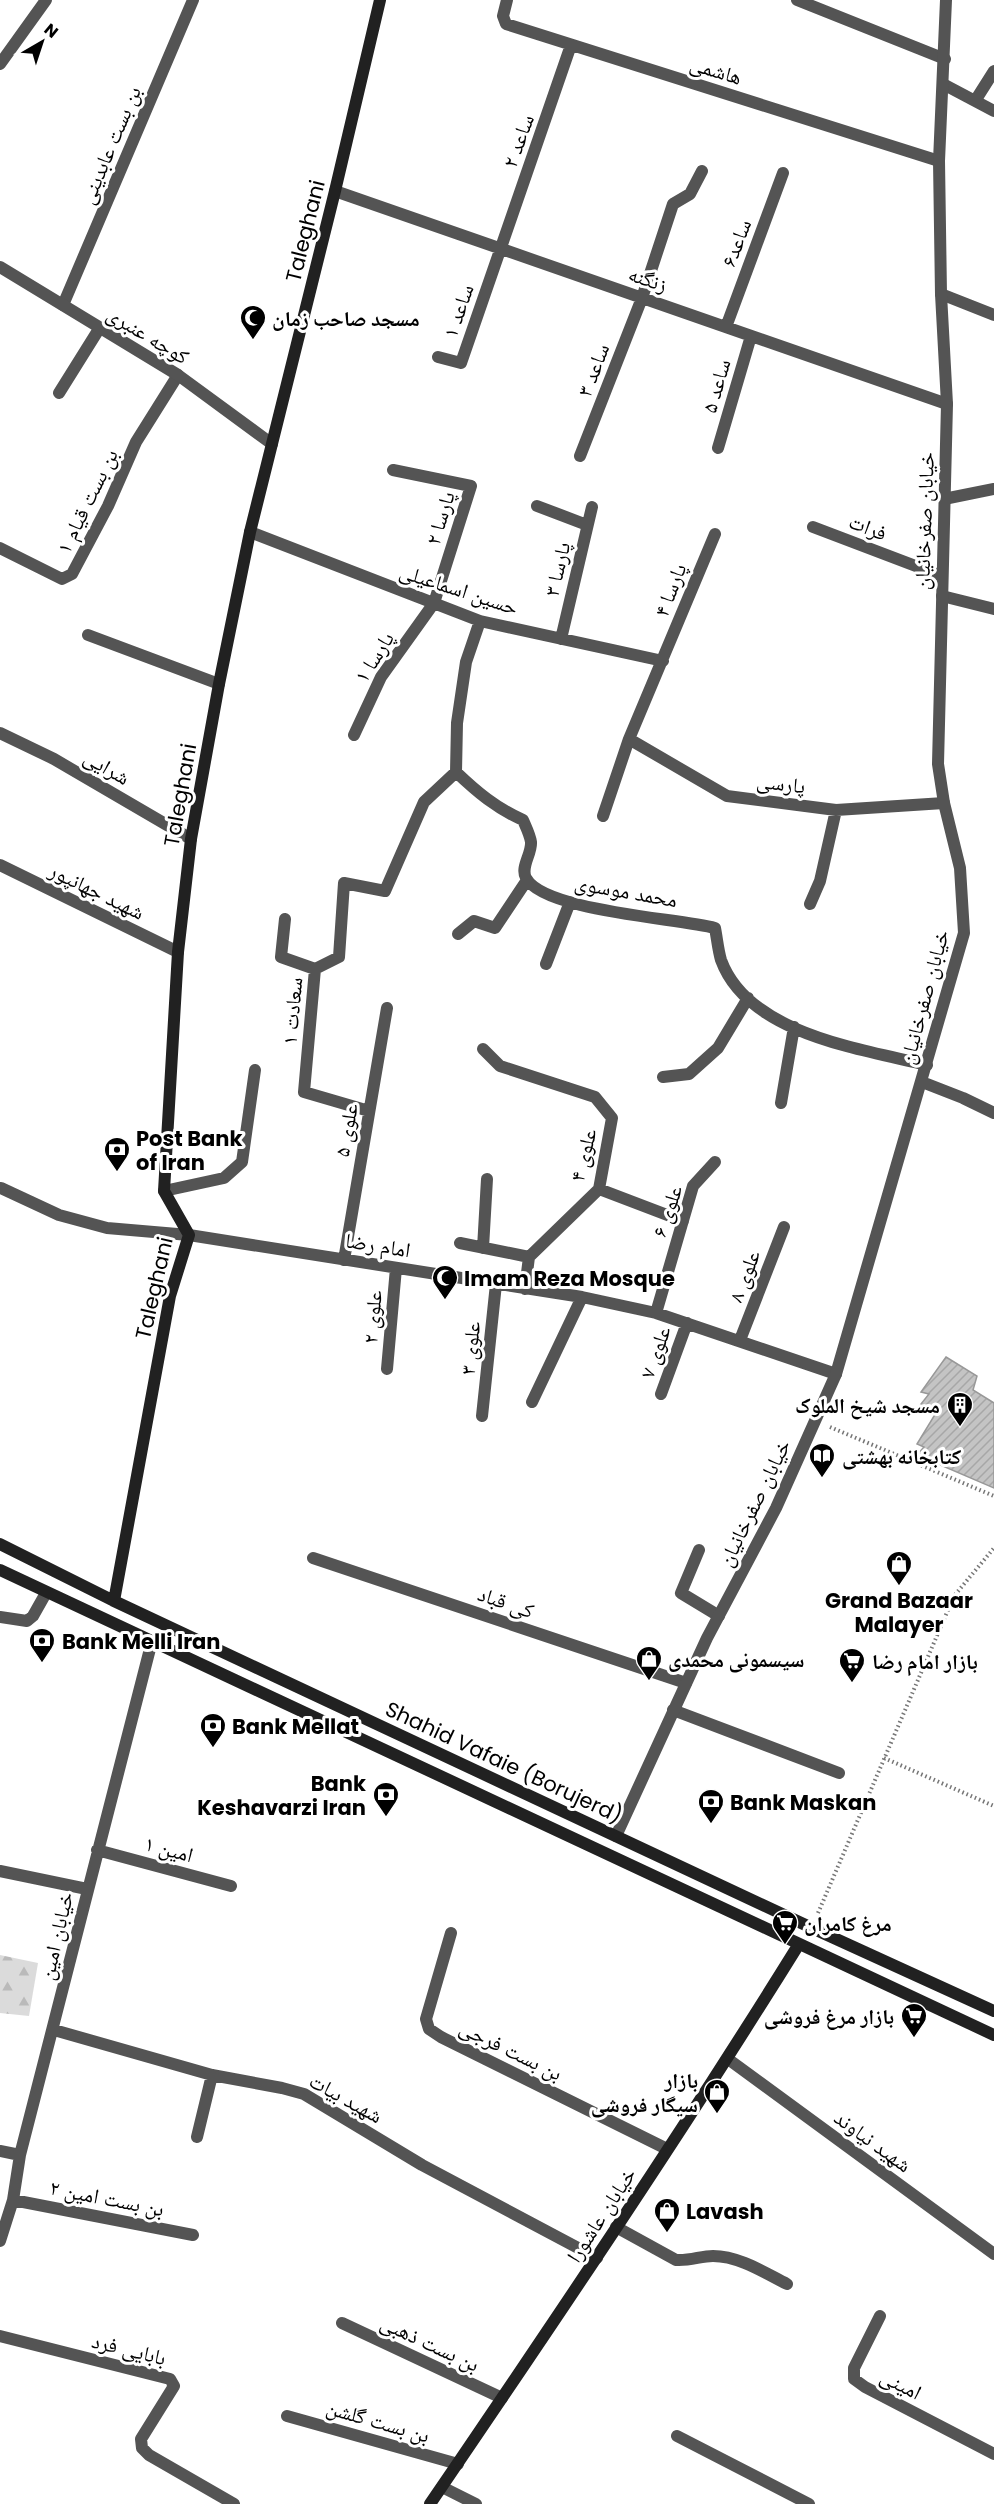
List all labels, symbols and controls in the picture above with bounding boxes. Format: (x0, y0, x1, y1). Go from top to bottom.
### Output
north arrow (12, 12, 72, 72)
text: N (39, 18, 63, 43)
street label: هاشمی (686, 48, 746, 92)
street label: بن بست عابدینی (72, 82, 148, 208)
street label: ساعد ۲ (495, 110, 541, 172)
street label: Taleghani (278, 177, 332, 285)
street label: ساعد۶ (714, 215, 758, 271)
street label: زنگنه (625, 259, 671, 299)
street label: ساعد ۱ (435, 280, 481, 342)
street label: کوچه عنبری (101, 299, 195, 371)
mosque icon: مسجد صاحب زمان (238, 303, 268, 341)
place label: مسجد صاحب زمان (272, 304, 420, 333)
street label: ساعد ۳ (570, 339, 616, 401)
street label: ساعد ۵ (695, 356, 737, 416)
street label: بن بست قیام ۱ (49, 444, 125, 558)
street label: خیابان صفرخانیان (907, 452, 941, 590)
street label: پارسا ۲ (418, 488, 462, 548)
street label: فرات (845, 507, 891, 547)
street label: پارسا ۳ (537, 539, 577, 599)
street label: حسین اسماعیلی (396, 556, 522, 622)
street label: پارسا ۴ (647, 559, 693, 621)
street label: پارسا ۱ (347, 626, 401, 688)
street label: Taleghani (157, 741, 203, 849)
street label: شرایی (79, 742, 135, 792)
street label: پارسی (755, 766, 807, 800)
street label: شهید جهانپور (44, 855, 150, 927)
street label: محمد موسوی (572, 868, 680, 914)
street label: خیابان صفرخانیان (892, 927, 956, 1067)
street label: سعادت ۱ (275, 976, 309, 1046)
street label: علوی ۵ (327, 1101, 365, 1159)
place label: Post Bank of Iran (136, 1124, 242, 1177)
street label: علوی ۴ (562, 1125, 604, 1185)
bank icon: Post Bank of Iran (102, 1135, 132, 1173)
street label: علوی ۶ (645, 1181, 690, 1241)
street label: امام رضا (343, 1226, 413, 1264)
street label: Taleghani (128, 1234, 180, 1342)
street label: علوی ۸ (721, 1245, 767, 1306)
mosque icon: Imam Reza Mosque (430, 1263, 460, 1301)
place label: Imam Reza Mosque (464, 1264, 675, 1293)
street label: علوی ۲ (355, 1289, 389, 1345)
street label: علوی ۳ (453, 1319, 487, 1376)
street label: علوی ۷ (632, 1321, 678, 1382)
building icon: مسجد شیخ الملوک (945, 1390, 975, 1428)
place label: مسجد شیخ الملوک (795, 1391, 940, 1420)
street label: خیابان صفرخانیان (711, 1435, 797, 1571)
library icon: کتابخانه بهشتی (807, 1441, 837, 1479)
place label: کتابخانه بهشتی (842, 1442, 961, 1471)
shop icon: Grand Bazaar Malayer (884, 1549, 914, 1587)
street label: کی قباد (474, 1579, 538, 1625)
place label: Grand Bazaar Malayer (825, 1586, 973, 1639)
bank icon: Bank Melli Iran (27, 1626, 57, 1664)
place label: Bank Melli Iran (62, 1627, 221, 1656)
shop icon: سیسمونی محمدی (634, 1644, 664, 1682)
place label: سیسمونی محمدی (668, 1645, 804, 1674)
supermarket icon: بازار امام رضا (837, 1646, 867, 1684)
place label: بازار امام رضا (872, 1647, 978, 1676)
street label: Shahid Vafaie (Borujerd) (381, 1694, 627, 1830)
bank icon: Bank Mellat (198, 1711, 228, 1749)
place label: Bank Mellat (232, 1712, 359, 1741)
place label: Bank Keshavarzi Iran (197, 1769, 366, 1822)
bank icon: Bank Keshavarzi Iran (371, 1780, 401, 1818)
bank icon: Bank Maskan (696, 1787, 726, 1825)
place label: Bank Maskan (730, 1788, 876, 1817)
street label: امین ۱ (141, 1829, 197, 1869)
street label: خیابان امین (32, 1889, 80, 1983)
supermarket icon: مرغ کامران (770, 1908, 800, 1946)
place label: مرغ کامران (804, 1909, 892, 1938)
supermarket icon: بازار مرغ فروشی (899, 2001, 929, 2039)
place label: بازار مرغ فروشی (764, 2002, 894, 2031)
street label: بن بست فرجی (455, 2013, 567, 2087)
street label: شهید بیات (304, 2066, 388, 2130)
place label: بازار سیگار فروشی (591, 2066, 698, 2119)
shop icon: بازار سیگار فروشی (702, 2077, 732, 2115)
street label: شهید نیاوند (828, 2103, 918, 2179)
street label: خیابان عاشورا (559, 2162, 643, 2268)
street label: بن بست امین ۲ (47, 2173, 167, 2223)
shop icon: Lavash (652, 2196, 682, 2234)
place label: Lavash (686, 2197, 764, 2226)
street label: بن بست ذهبی (376, 2307, 484, 2379)
street label: بابایی فرد (89, 2326, 169, 2372)
street label: امینی (875, 2361, 927, 2407)
street label: بن بست گلشن (323, 2392, 433, 2450)

